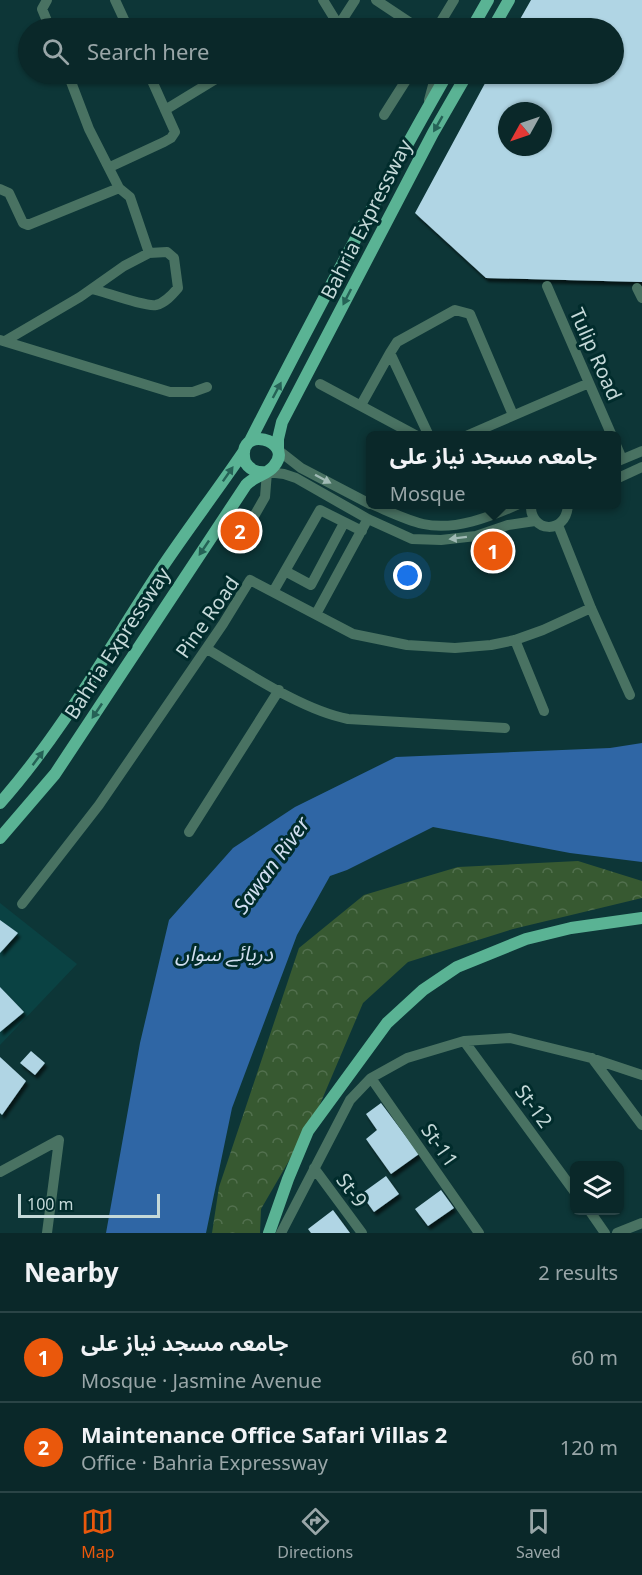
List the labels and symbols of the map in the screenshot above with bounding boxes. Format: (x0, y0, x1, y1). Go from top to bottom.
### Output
north arrow (498, 102, 552, 156)
one-way arrow (432, 116, 443, 132)
street label: Bahria Expressway (314, 134, 418, 303)
one-way arrow (342, 288, 352, 305)
street label: Tulip Road (564, 304, 628, 404)
one-way arrow (272, 381, 282, 398)
one-way arrow (222, 466, 233, 482)
one-way arrow (314, 474, 331, 484)
pin: 2 (220, 508, 260, 554)
pin: 1 (474, 528, 512, 574)
one-way arrow (448, 534, 467, 543)
one-way arrow (199, 540, 210, 556)
street label: Bahria Expressway (58, 561, 177, 724)
your location (393, 561, 422, 590)
street label: Pine Road (169, 571, 245, 663)
one-way arrow (91, 703, 102, 719)
one-way arrow (31, 750, 44, 766)
water label: Sawan River (226, 810, 317, 919)
water label: دریائے سواں (175, 939, 274, 967)
street label: St-12 (509, 1079, 559, 1133)
street label: St-11 (415, 1118, 465, 1172)
street label: St-9 (330, 1167, 374, 1213)
scale bar (18, 1191, 160, 1218)

